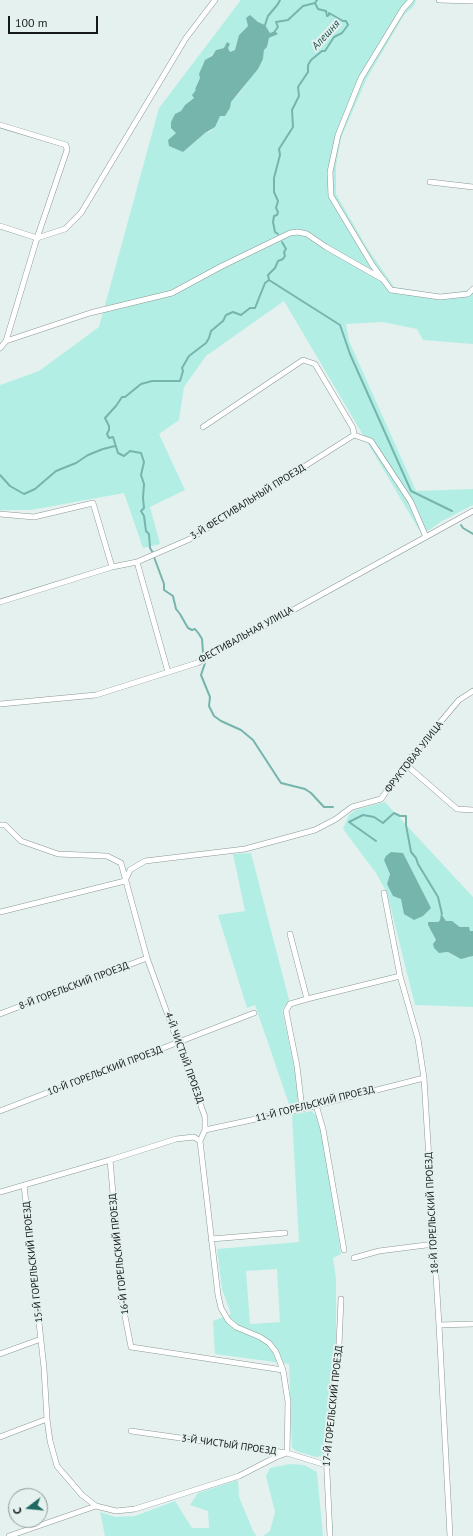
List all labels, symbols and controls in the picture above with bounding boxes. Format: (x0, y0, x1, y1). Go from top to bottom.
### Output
scale bar (10, 8, 100, 34)
text: 100 m (15, 15, 48, 30)
water label: Алешня (309, 17, 343, 53)
street label: 3-Й ФЕСТИВАЛЬНЫЙ ПРОЕЗД (188, 462, 308, 542)
street label: ФЕСТИВАЛЬНАЯ УЛИЦА (197, 604, 295, 666)
street label: ФРУКТОВАЯ УЛИЦА (382, 719, 446, 795)
street label: 8-Й ГОРЕЛЬСКИЙ ПРОЕЗД (17, 960, 131, 1012)
street label: 4-Й ЧИСТЫЙ ПРОЕЗД (162, 1011, 206, 1105)
street label: 10-Й ГОРЕЛЬСКИЙ ПРОЕЗД (46, 1044, 164, 1098)
street label: 11-Й ГОРЕЛЬСКИЙ ПРОЕЗД (254, 1083, 376, 1125)
street label: 18-Й ГОРЕЛЬСКИЙ ПРОЕЗД (423, 1152, 441, 1274)
street label: 16-Й ГОРЕЛЬСКИЙ ПРОЕЗД (107, 1193, 131, 1315)
street label: 15-Й ГОРЕЛЬСКИЙ ПРОЕЗД (21, 1201, 45, 1323)
street label: 17-Й ГОРЕЛЬСКИЙ ПРОЕЗД (321, 1345, 345, 1467)
street label: 3-Й ЧИСТЫЙ ПРОЕЗД (181, 1432, 277, 1458)
north arrow (8, 1488, 48, 1528)
text: С (10, 1506, 25, 1516)

